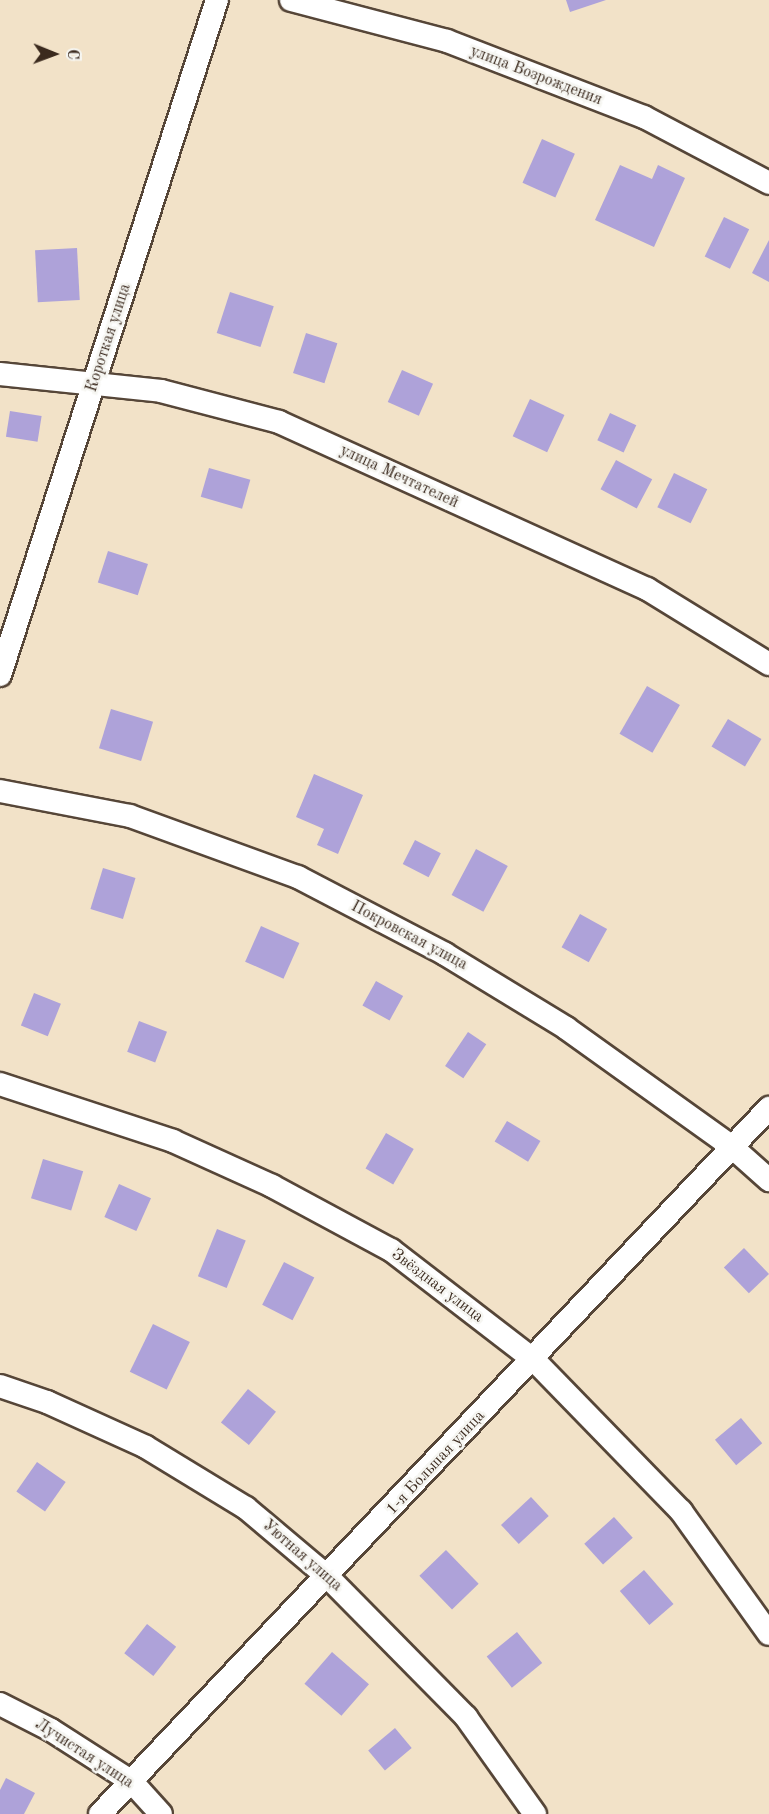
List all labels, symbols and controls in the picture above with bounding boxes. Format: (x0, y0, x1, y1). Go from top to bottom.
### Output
north arrow (24, 24, 84, 84)
street label: улица Возрождения (467, 42, 605, 110)
text: С (64, 49, 80, 60)
street label: Короткая улица (82, 281, 136, 395)
street label: улица Мечтателей (337, 441, 461, 513)
street label: Покровская улица (347, 897, 471, 975)
street label: Звёздная улица (387, 1245, 487, 1327)
street label: 1-я Большая улица (383, 1407, 489, 1519)
street label: Уютная улица (258, 1516, 346, 1596)
street label: Лучистая улица (31, 1715, 137, 1793)

